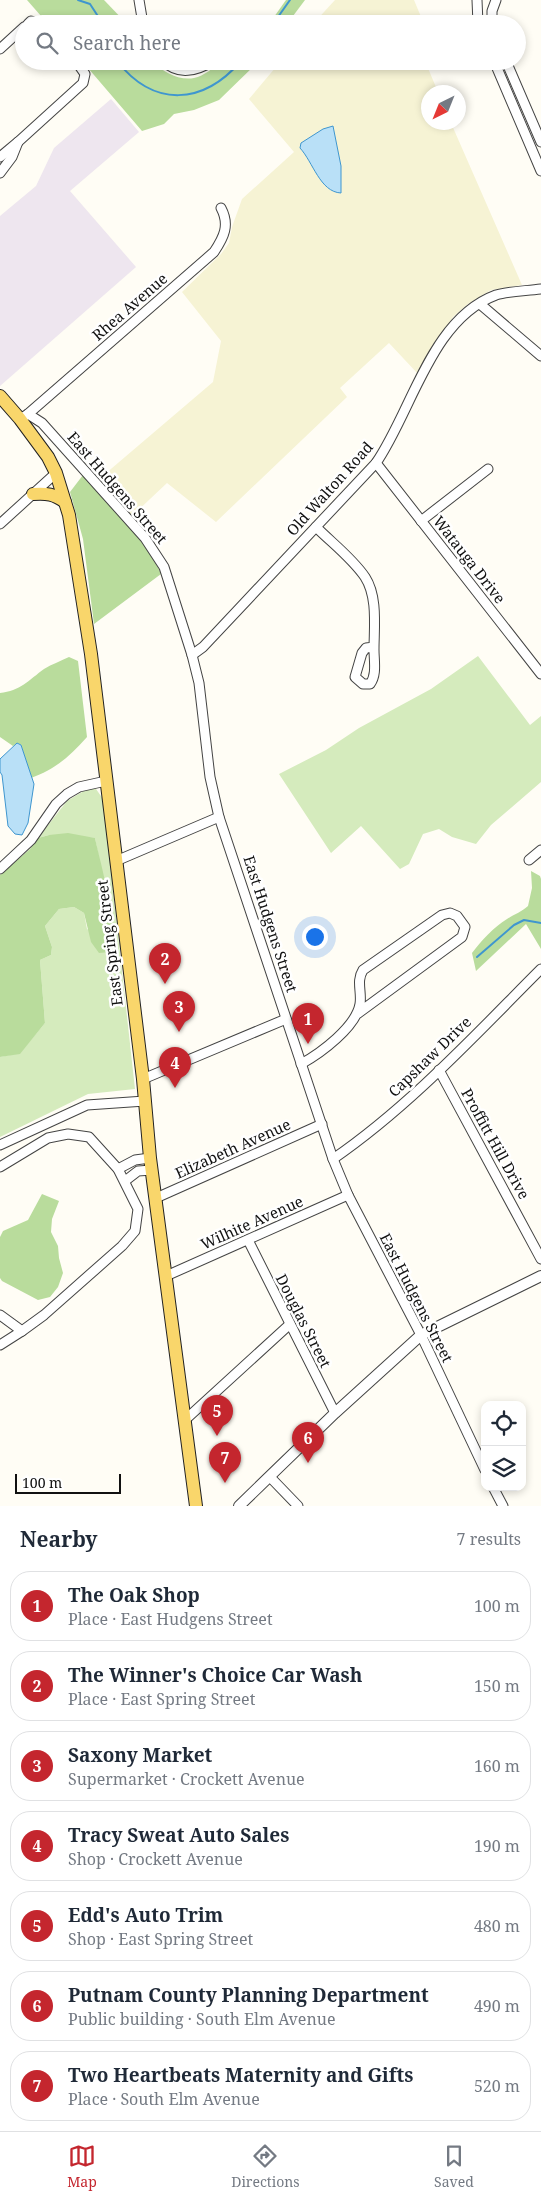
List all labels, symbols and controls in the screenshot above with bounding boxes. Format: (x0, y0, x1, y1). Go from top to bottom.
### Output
search box (15, 15, 526, 70)
icon: search (33, 29, 61, 57)
text: Search here (73, 30, 181, 56)
north arrow (421, 85, 466, 130)
street label: Rhea Avenue (88, 268, 171, 344)
street label: East Hudgens Street (63, 427, 172, 548)
street label: Old Walton Road (282, 437, 377, 540)
street label: Watauga Drive (429, 511, 510, 607)
street label: East Hudgens Street (239, 853, 303, 995)
street label: East Spring Street (91, 879, 127, 1007)
your location (302, 924, 328, 950)
pin: 2 (149, 943, 181, 984)
pin: 3 (163, 991, 195, 1032)
pin: 1 (292, 1003, 324, 1044)
street label: Capshaw Drive (384, 1012, 475, 1101)
pin: 4 (159, 1047, 191, 1088)
street label: Proffitt Hill Drive (457, 1085, 535, 1202)
street label: Elizabeth Avenue (172, 1114, 294, 1183)
street label: Wilhite Avenue (197, 1191, 306, 1254)
street label: East Hudgens Street (376, 1229, 458, 1366)
street label: Douglas Street (272, 1270, 336, 1371)
pin: 5 (201, 1395, 233, 1436)
map controls (481, 1401, 526, 1491)
button: locate (481, 1401, 526, 1446)
pin: 6 (292, 1422, 324, 1463)
pin: 7 (209, 1442, 241, 1483)
button: layers (481, 1446, 526, 1491)
scale bar (15, 1471, 121, 1494)
text: 100 m (22, 1473, 62, 1492)
text: Nearby (20, 1525, 98, 1553)
text: 7 results (457, 1528, 521, 1550)
text: The Oak Shop (68, 1582, 200, 1608)
text: 1 (32, 1595, 42, 1617)
text: 100 m (474, 1595, 520, 1617)
text: Place · East Hudgens Street (68, 1608, 273, 1630)
text: The Winner's Choice Car Wash (68, 1662, 362, 1688)
text: 2 (32, 1675, 42, 1697)
text: 150 m (474, 1675, 520, 1697)
text: Place · East Spring Street (68, 1688, 255, 1710)
text: Saxony Market (68, 1742, 212, 1768)
text: 3 (32, 1755, 42, 1777)
text: 160 m (474, 1755, 520, 1777)
text: Supermarket · Crockett Avenue (68, 1768, 305, 1790)
text: Tracy Sweat Auto Sales (68, 1822, 289, 1848)
text: 4 (32, 1835, 42, 1857)
text: 190 m (474, 1835, 520, 1857)
text: Shop · Crockett Avenue (68, 1848, 243, 1870)
text: Edd's Auto Trim (68, 1902, 223, 1928)
text: 5 (32, 1915, 42, 1937)
text: 480 m (474, 1915, 520, 1937)
text: Shop · East Spring Street (68, 1928, 253, 1950)
text: Putnam County Planning Department (68, 1982, 429, 2008)
text: 6 (32, 1995, 42, 2017)
text: 490 m (474, 1995, 520, 2017)
text: Public building · South Elm Avenue (68, 2008, 335, 2030)
text: Two Heartbeats Maternity and Gifts (68, 2062, 413, 2088)
text: 7 (32, 2075, 42, 2097)
text: 520 m (474, 2075, 520, 2097)
text: Place · South Elm Avenue (68, 2088, 260, 2110)
tab: Map (67, 2142, 97, 2191)
tab: Directions (231, 2142, 300, 2191)
tab: Saved (434, 2142, 474, 2191)

